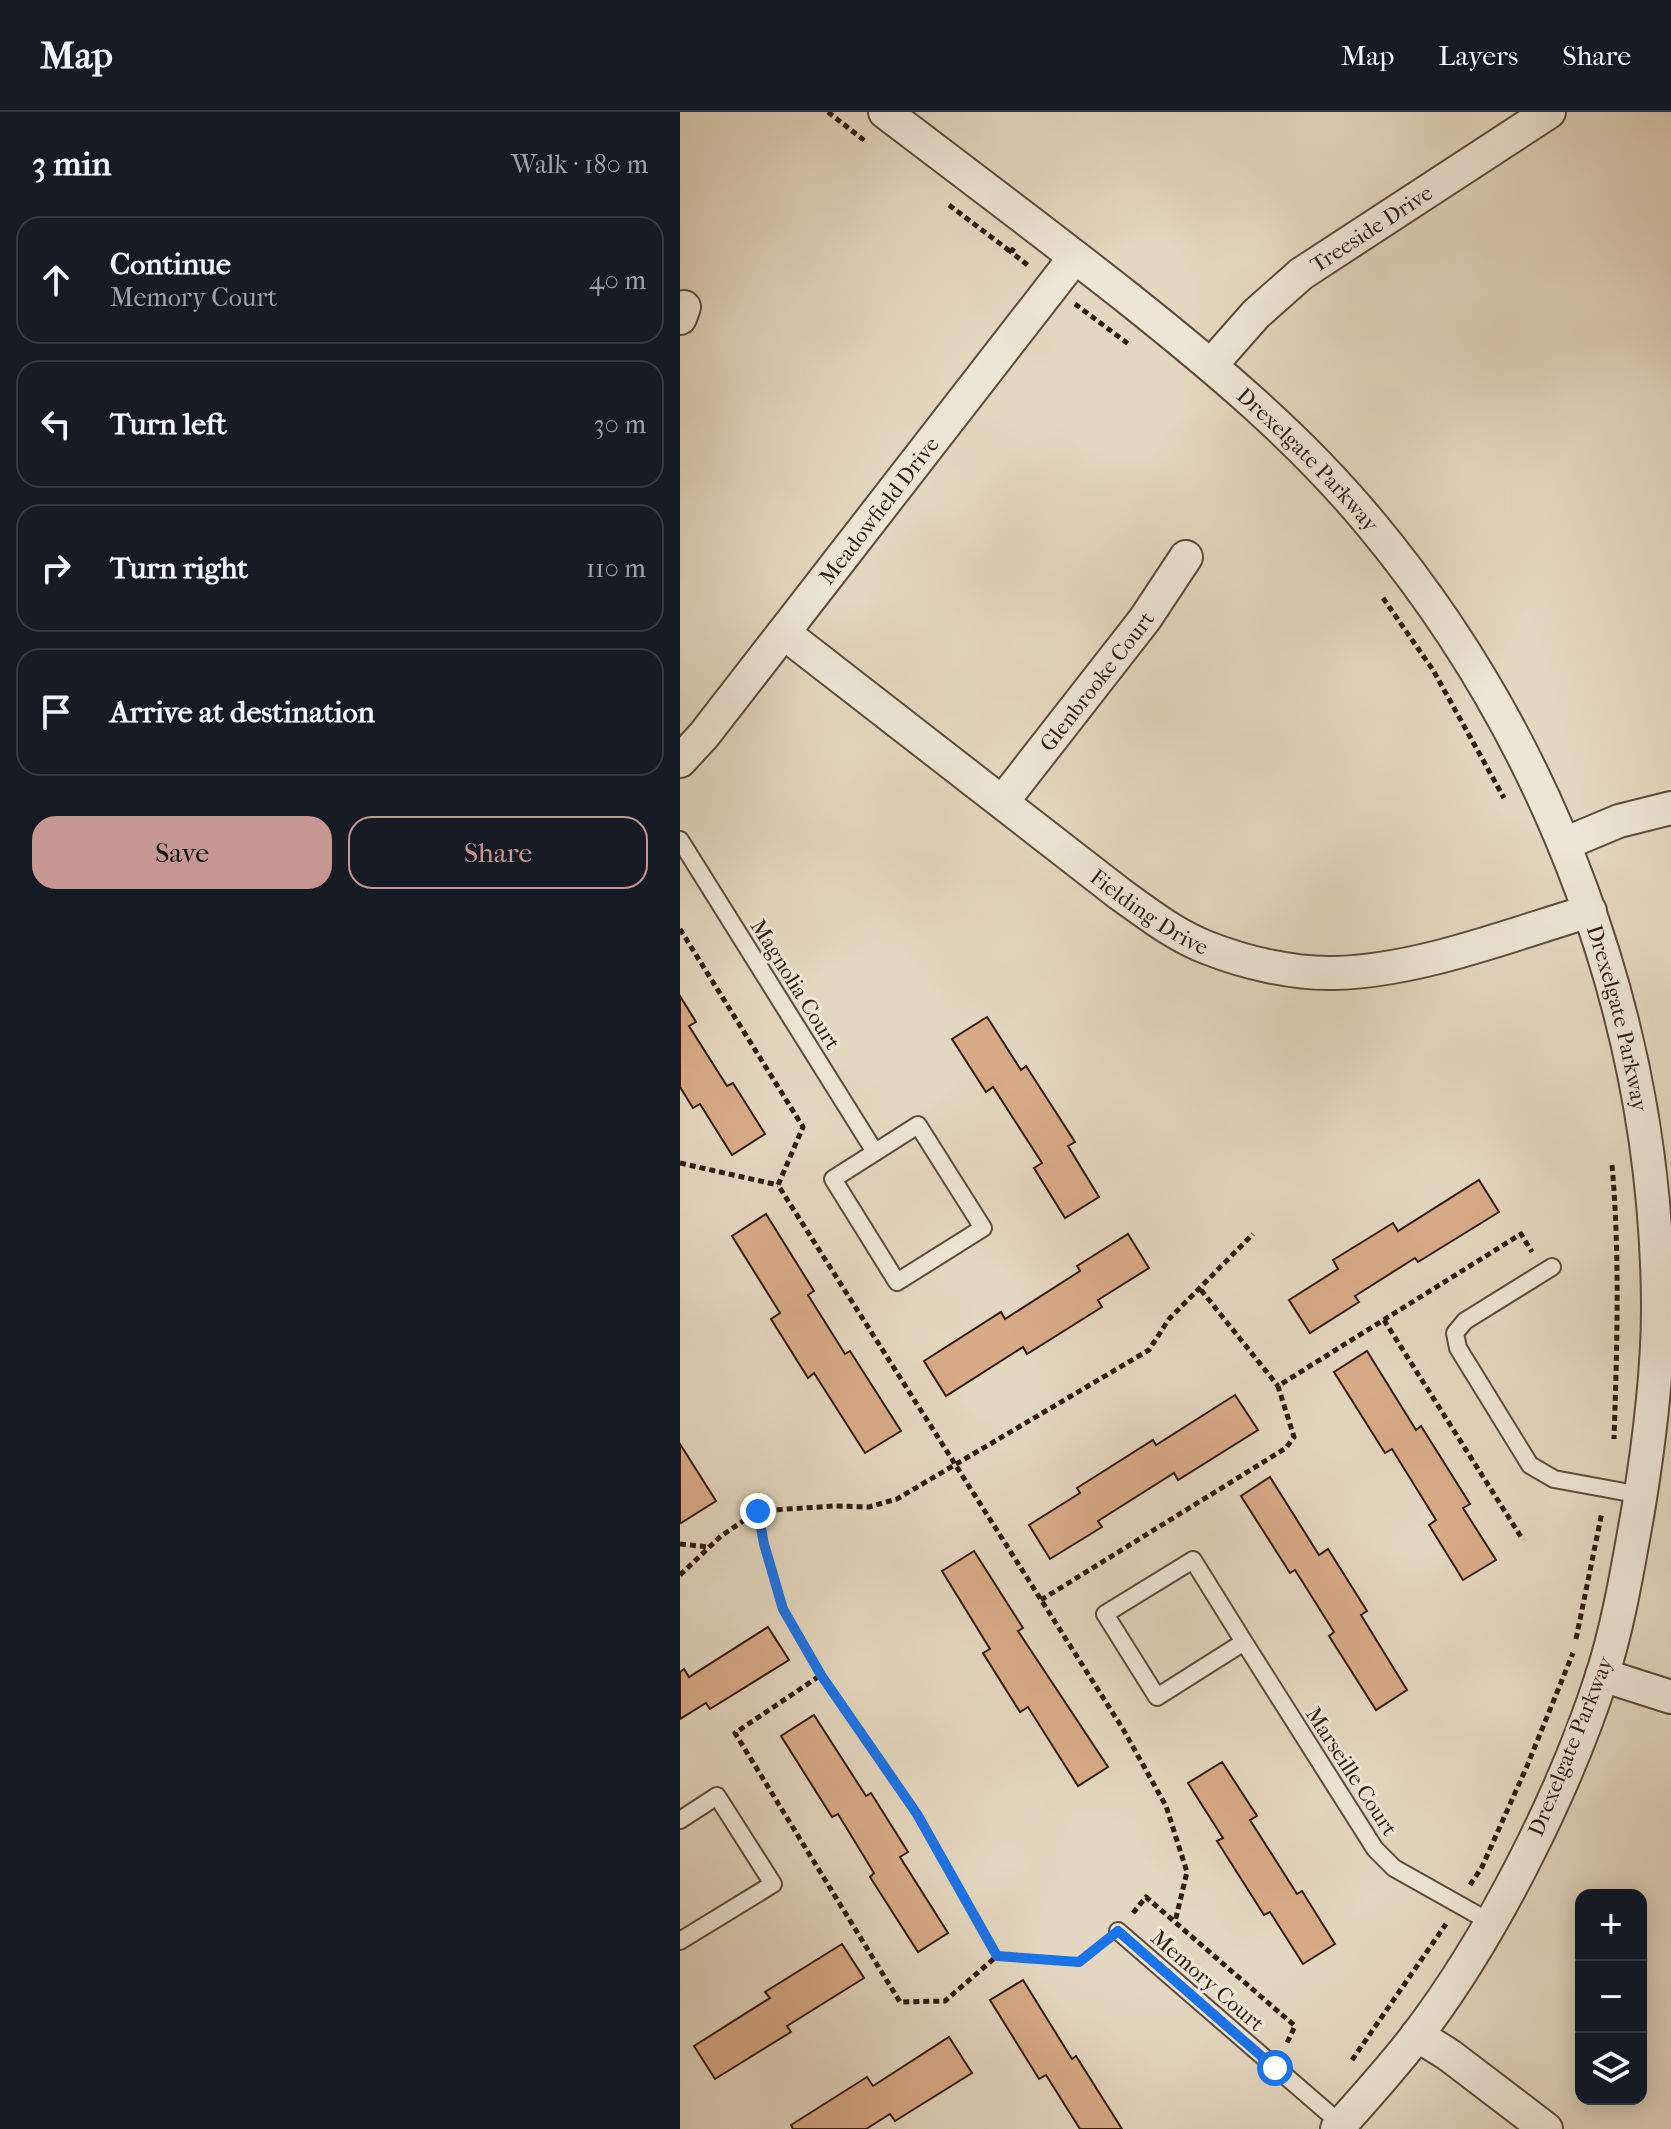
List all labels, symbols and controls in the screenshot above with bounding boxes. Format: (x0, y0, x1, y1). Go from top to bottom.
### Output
text: Map (40, 33, 113, 78)
text: Map (1341, 39, 1394, 72)
text: Layers (1438, 39, 1518, 72)
text: Share (1562, 39, 1631, 72)
text: 3 min (32, 144, 111, 184)
text: Walk · 180 m (511, 149, 648, 180)
street label: Treeside Drive (1306, 180, 1438, 278)
text: Continue (110, 247, 231, 282)
icon: ahead (34, 258, 78, 302)
text: 40 m (589, 265, 646, 296)
text: Memory Court (110, 282, 277, 313)
street label: Drexelgate Parkway (1231, 382, 1384, 538)
icon: left (34, 402, 78, 446)
text: Turn left (110, 407, 227, 442)
text: 30 m (594, 409, 646, 440)
street label: Meadowfield Drive (814, 432, 945, 590)
icon: right (34, 546, 78, 590)
text: Turn right (110, 551, 248, 586)
text: 110 m (586, 553, 646, 584)
street label: Glenbrooke Court (1035, 607, 1160, 757)
icon: arrive (34, 690, 78, 734)
text: Arrive at destination (110, 695, 375, 730)
button: Save (32, 816, 332, 889)
button: Share (348, 816, 648, 889)
street label: Fielding Drive (1085, 864, 1212, 961)
street label: Magnolia Court (745, 915, 846, 1055)
street label: Drexelgate Parkway (1581, 922, 1653, 1115)
route end (740, 1493, 776, 1529)
street label: Drexelgate Parkway (1523, 1652, 1619, 1840)
street label: Marseille Court (1300, 1702, 1403, 1841)
map controls (1575, 1889, 1647, 2105)
button: + (1575, 1889, 1647, 1961)
street label: Memory Court (1146, 1925, 1269, 2037)
button: − (1575, 1961, 1647, 2033)
button: layers (1575, 2033, 1647, 2105)
route start (1257, 2050, 1293, 2086)

